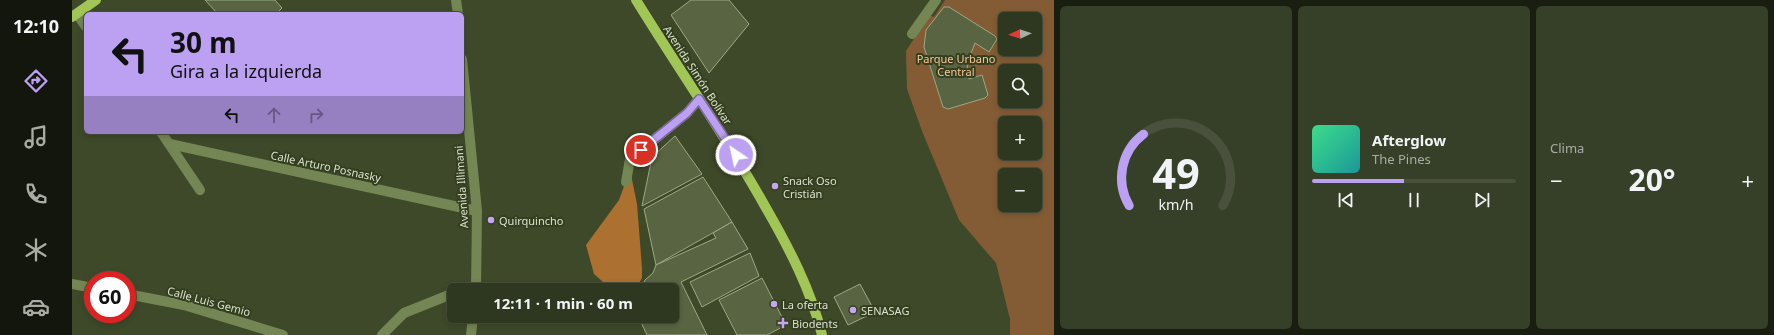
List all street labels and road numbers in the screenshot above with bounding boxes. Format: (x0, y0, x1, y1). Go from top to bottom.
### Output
street label: Avenida Simón Bolívar (660, 22, 736, 128)
street label: Avenida Illimani (451, 145, 471, 229)
street label: Calle Arturo Posnasky (269, 147, 383, 185)
street label: Calle Luis Gemio (166, 283, 253, 319)

